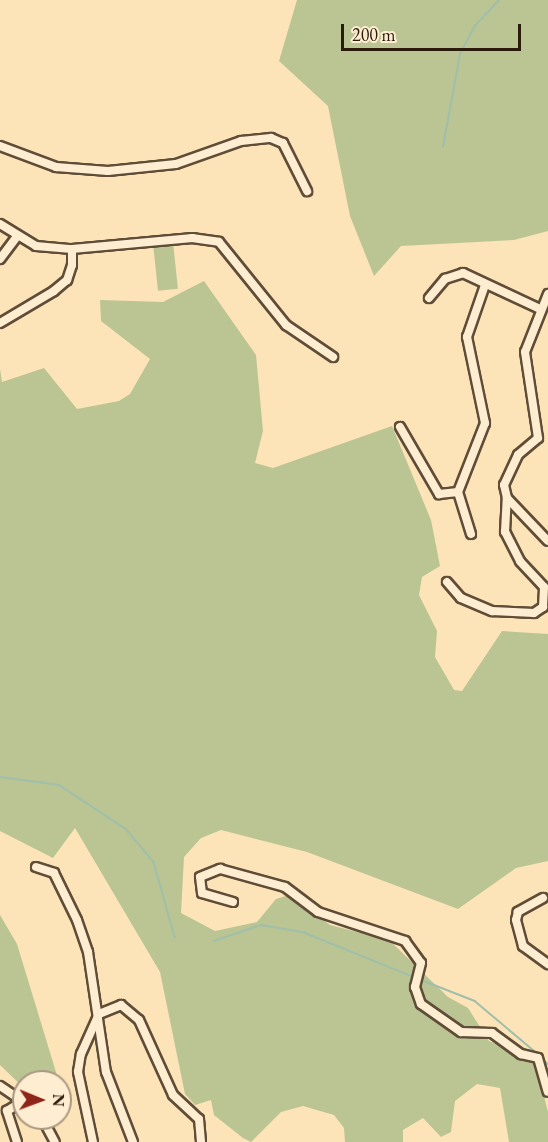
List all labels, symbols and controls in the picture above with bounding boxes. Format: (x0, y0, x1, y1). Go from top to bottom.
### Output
scale bar (344, 12, 524, 50)
text: 200 m (352, 23, 396, 46)
north arrow (12, 1070, 72, 1130)
text: N (48, 1094, 69, 1107)

